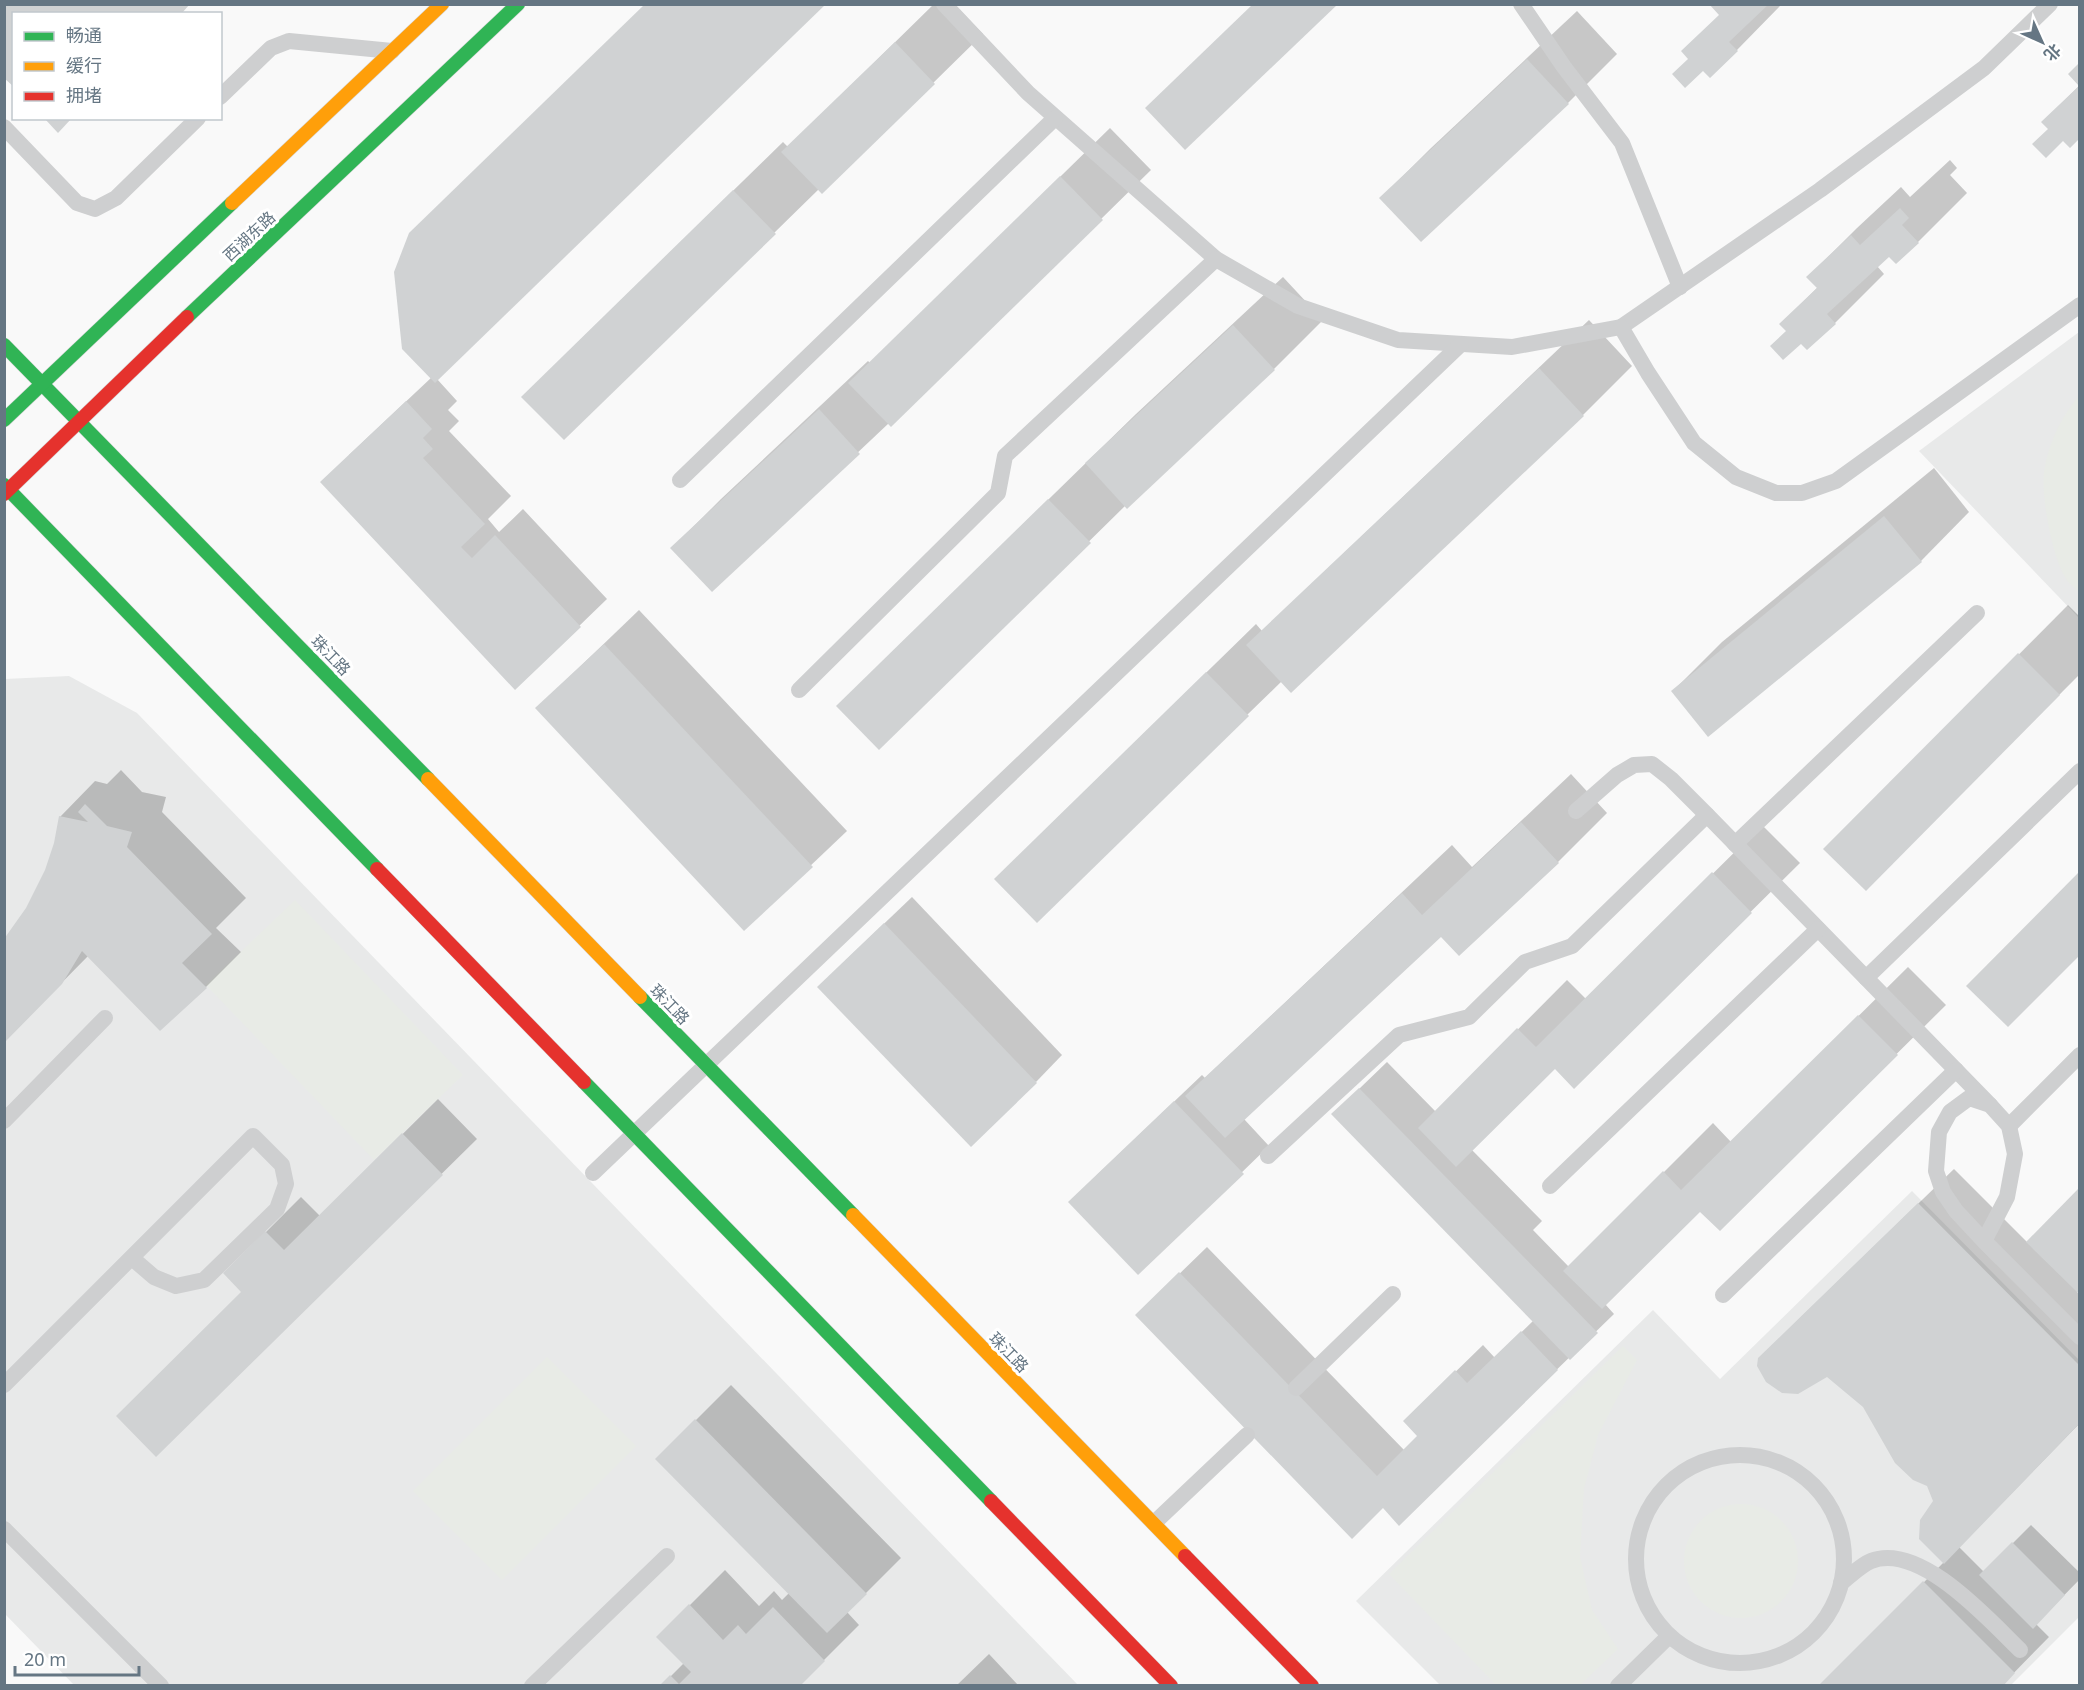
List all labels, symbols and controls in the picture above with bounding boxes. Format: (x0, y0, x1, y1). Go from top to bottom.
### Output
legend (12, 12, 222, 120)
north arrow (2012, 12, 2072, 72)
text: 畅通 (66, 23, 102, 47)
text: 北 (2039, 39, 2066, 66)
text: 缓行 (66, 53, 102, 77)
text: 拥堵 (66, 83, 102, 107)
street label: 西湖东路 (218, 206, 280, 266)
street label: 珠江路 (306, 630, 356, 680)
street label: 珠江路 (645, 979, 695, 1029)
street label: 珠江路 (984, 1327, 1034, 1377)
scale bar (15, 1639, 140, 1677)
text: 20 m (24, 1647, 66, 1671)

